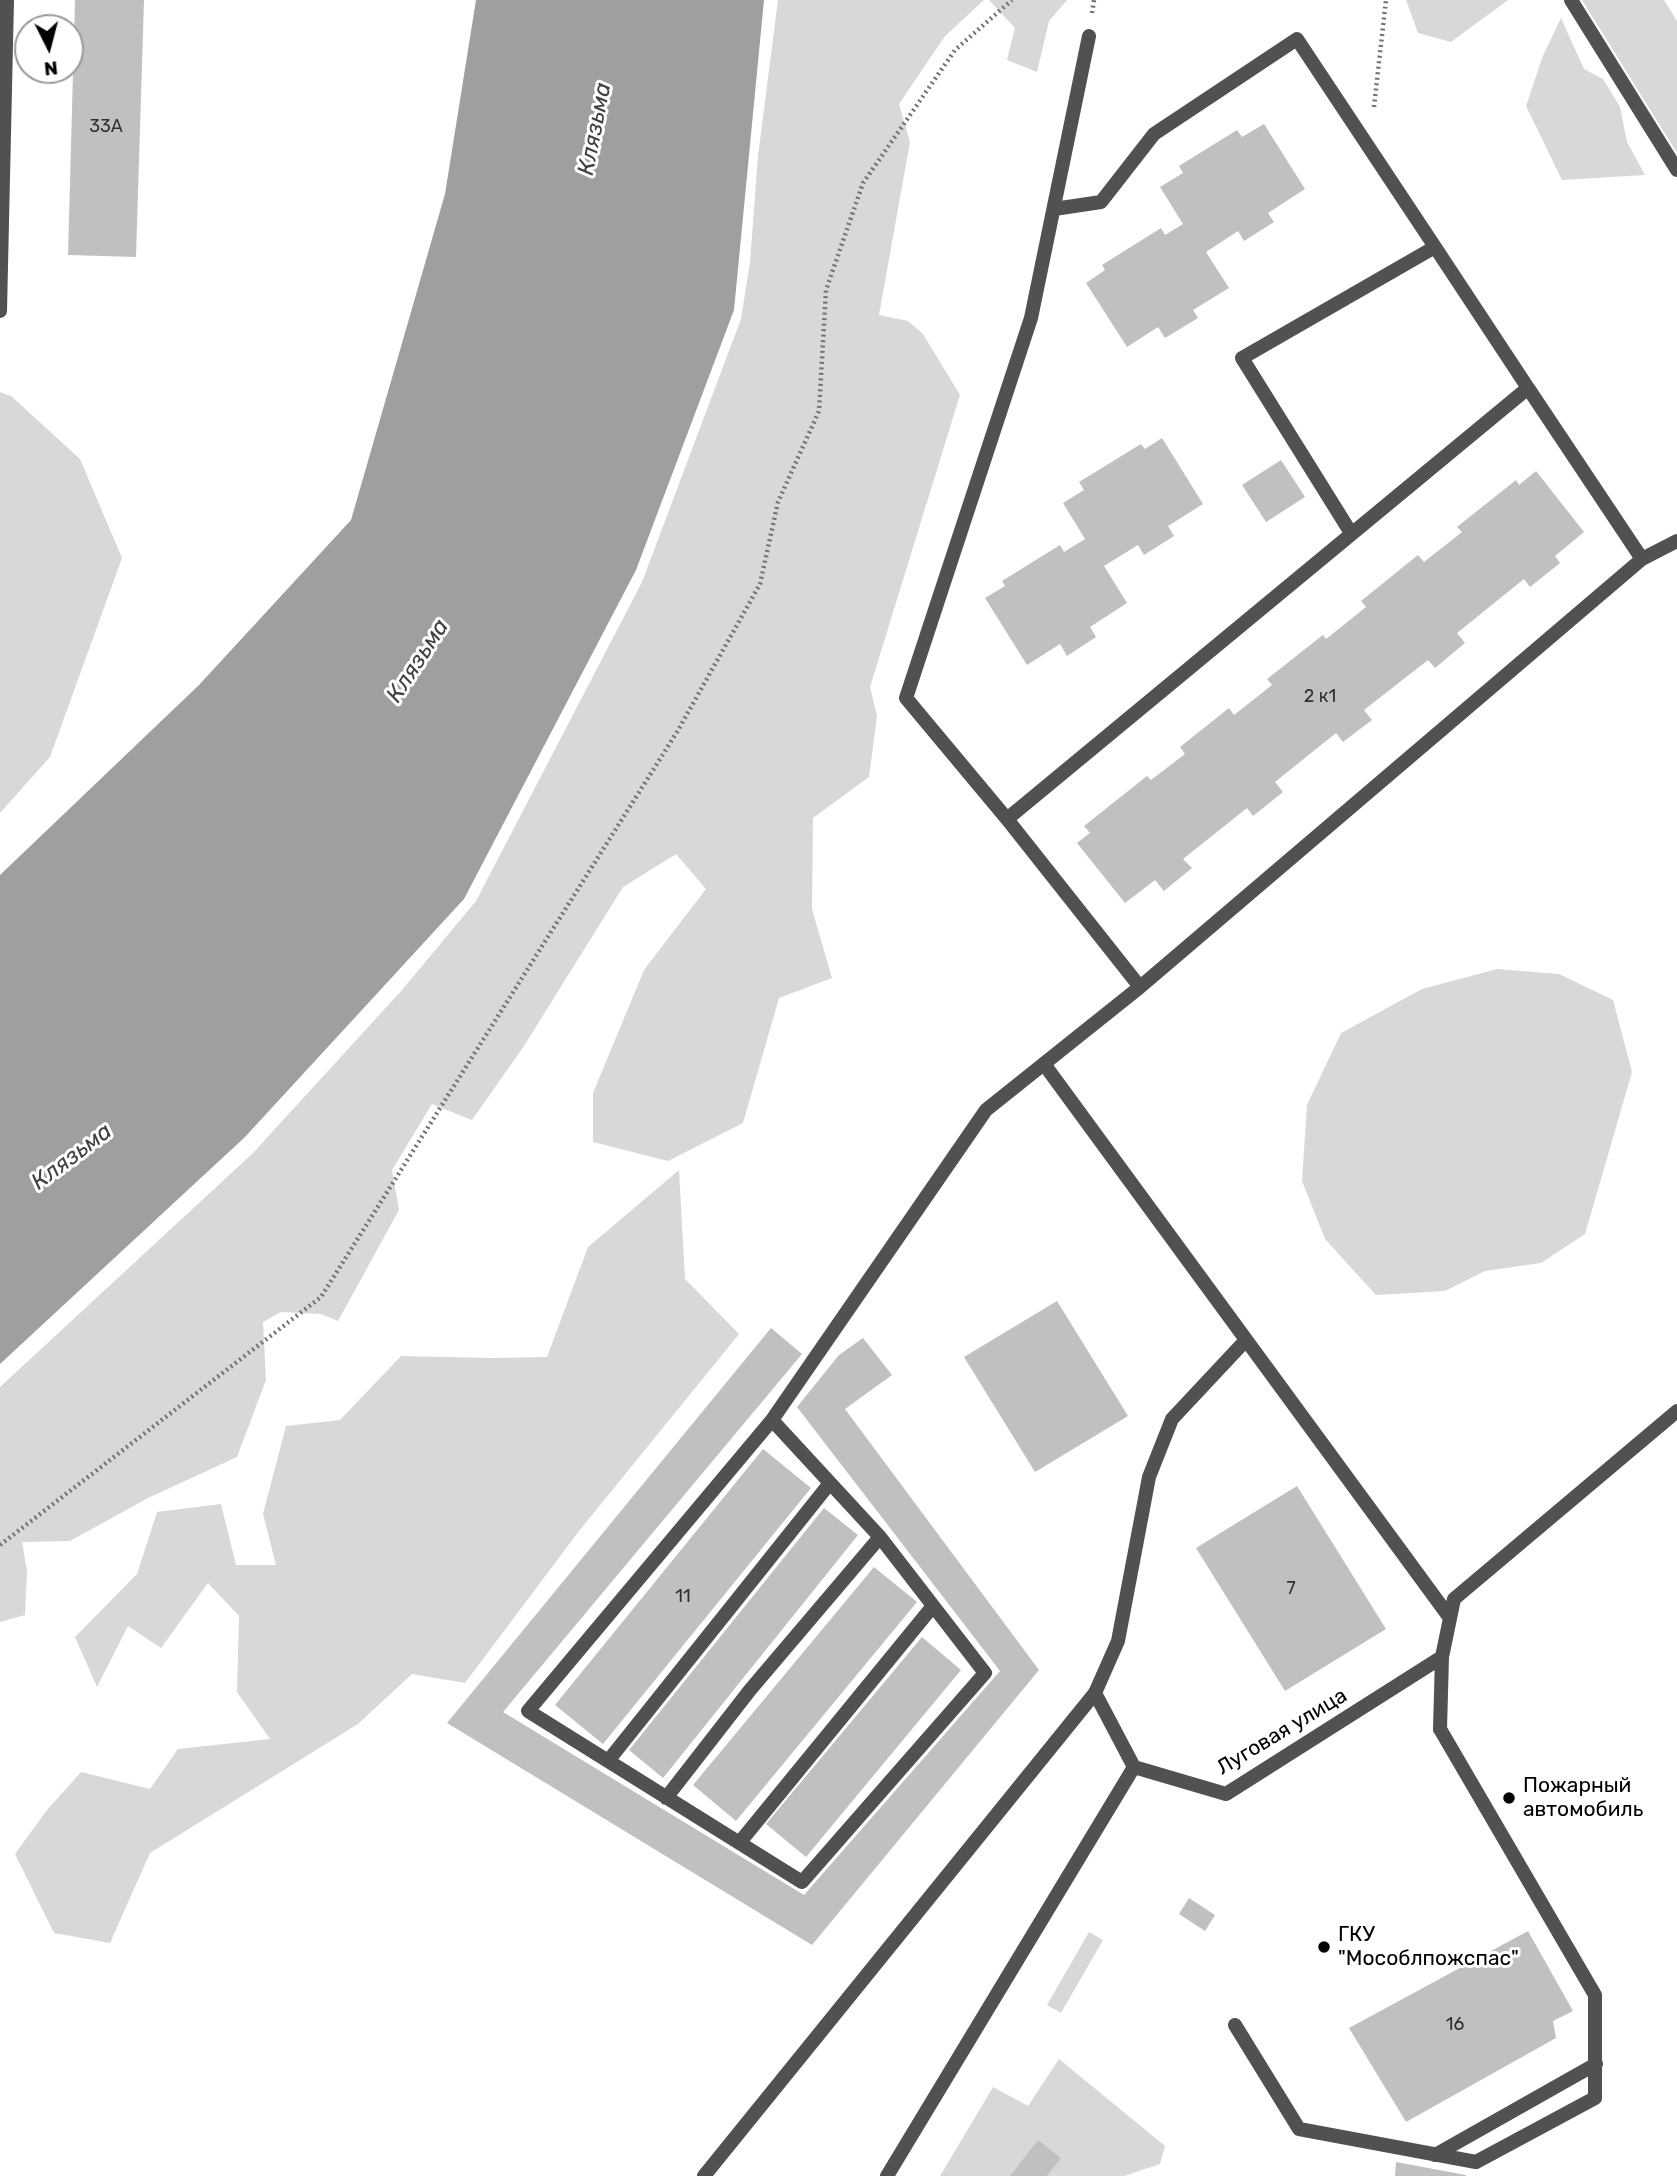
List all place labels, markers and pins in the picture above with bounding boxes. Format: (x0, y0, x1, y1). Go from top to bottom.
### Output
place label: Пожарный автомобиль (1523, 1773, 1643, 1823)
marker: Пожарный автомобиль (1501, 1790, 1517, 1806)
place label: ГКУ "Мособлпожспас" (1338, 1922, 1519, 1972)
marker: ГКУ "Мособлпожспас" (1316, 1939, 1332, 1955)

